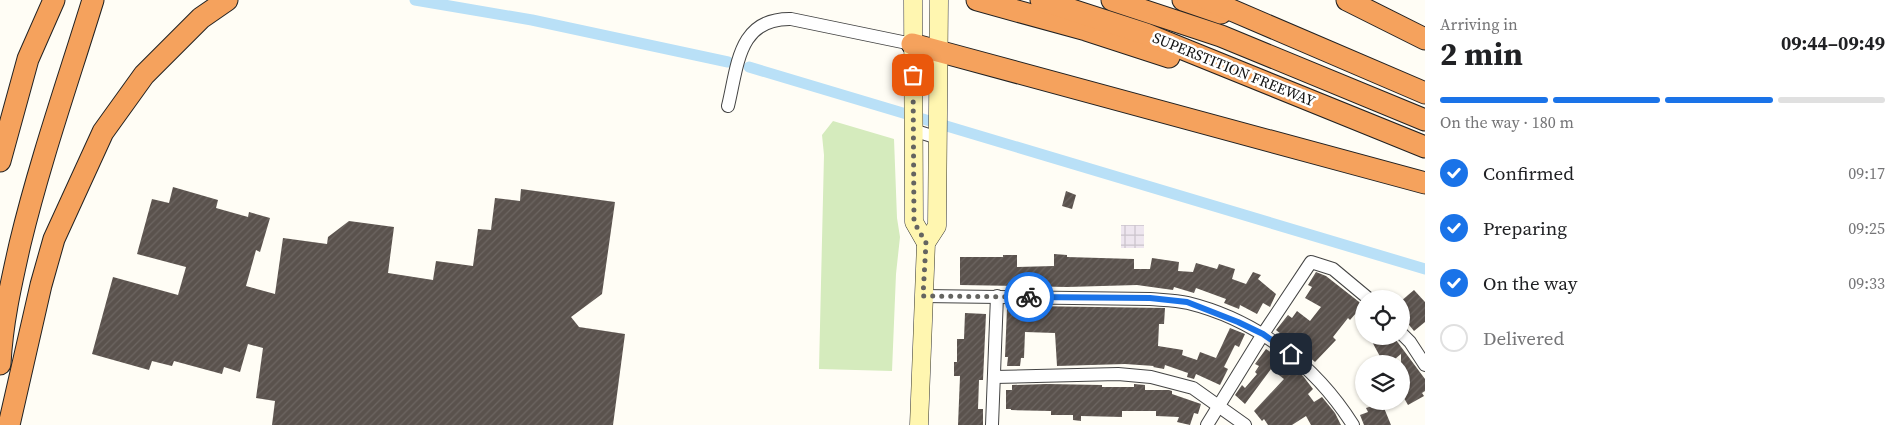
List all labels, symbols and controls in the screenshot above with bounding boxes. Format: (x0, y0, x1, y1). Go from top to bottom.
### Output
text: Arriving in (1440, 13, 1518, 35)
street label: SUPERSTITION FREEWAY (1150, 27, 1319, 111)
text: 09:44–09:49 (1781, 30, 1885, 56)
text: 2 min (1440, 32, 1523, 76)
pin (892, 54, 934, 96)
icon: bag (899, 61, 927, 89)
text: On the way · 180 m (1440, 111, 1574, 133)
icon: check (1440, 159, 1468, 187)
text: Confirmed (1483, 160, 1574, 186)
text: 09:17 (1848, 162, 1885, 184)
icon: check (1440, 214, 1468, 242)
text: Preparing (1483, 215, 1567, 241)
text: 09:25 (1848, 217, 1885, 239)
icon: check (1440, 269, 1468, 297)
text: On the way (1483, 270, 1578, 296)
courier (1004, 272, 1054, 322)
text: 09:33 (1848, 272, 1885, 294)
icon: bike (1015, 283, 1043, 311)
map controls (1355, 290, 1410, 410)
button: locate (1355, 290, 1410, 345)
text: Delivered (1483, 325, 1564, 351)
pin (1270, 333, 1312, 375)
icon: home (1277, 340, 1305, 368)
button: layers (1355, 355, 1410, 410)

